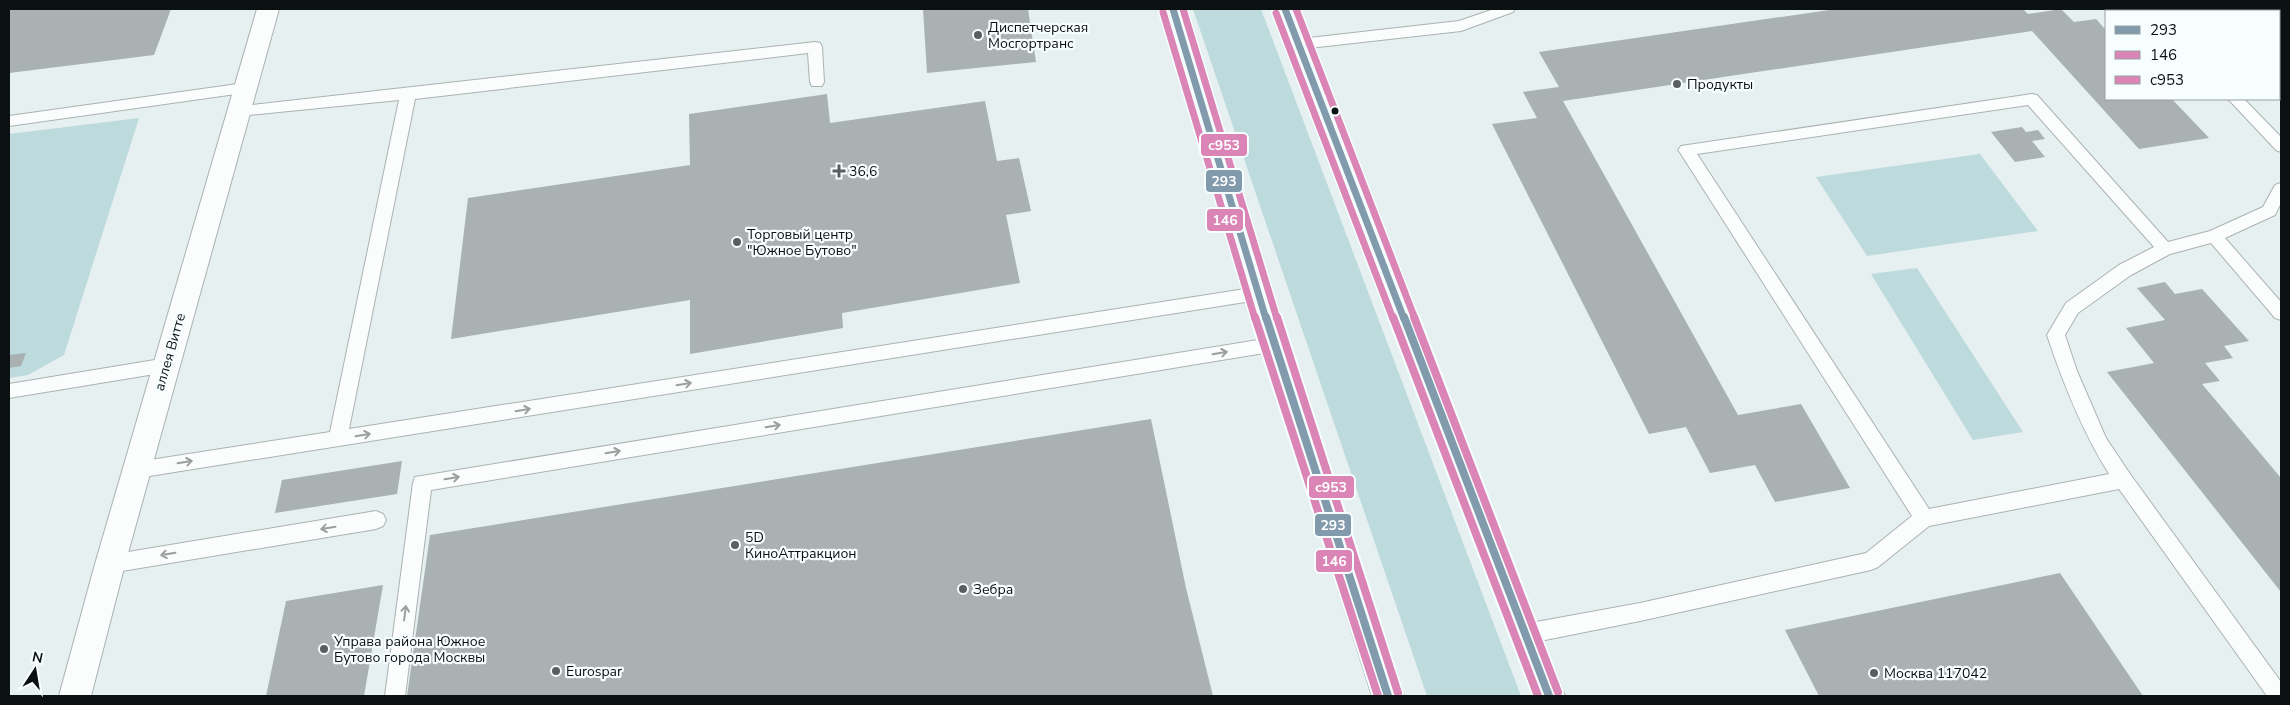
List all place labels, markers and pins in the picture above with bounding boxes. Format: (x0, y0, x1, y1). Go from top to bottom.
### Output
place label: Диспетчерская Мосгортранс (988, 18, 1088, 53)
marker: Диспетчерская Мосгортранс (972, 29, 984, 41)
place label: Продукты (1687, 75, 1753, 94)
marker: Продукты (1671, 78, 1683, 90)
unlabelled marker (1330, 106, 1340, 116)
place label: 36,6 (849, 162, 877, 181)
marker: 36,6 (833, 165, 845, 177)
place label: Торговый центр "Южное Бутово" (747, 225, 857, 260)
marker: Торговый центр "Южное Бутово" (731, 236, 743, 248)
place label: 5D КиноАттракцион (745, 528, 857, 563)
marker: 5D КиноАттракцион (729, 539, 741, 551)
place label: Зебра (973, 580, 1013, 599)
marker: Зебра (957, 583, 969, 595)
place label: Управа района Южное Бутово города Москвы (333, 632, 485, 667)
marker: Управа района Южное Бутово города Москвы (318, 643, 330, 655)
place label: Eurospar (566, 662, 622, 681)
place label: Москва 117042 (1884, 664, 1987, 683)
marker: Eurospar (550, 665, 562, 677)
marker: Москва 117042 (1868, 667, 1880, 679)

